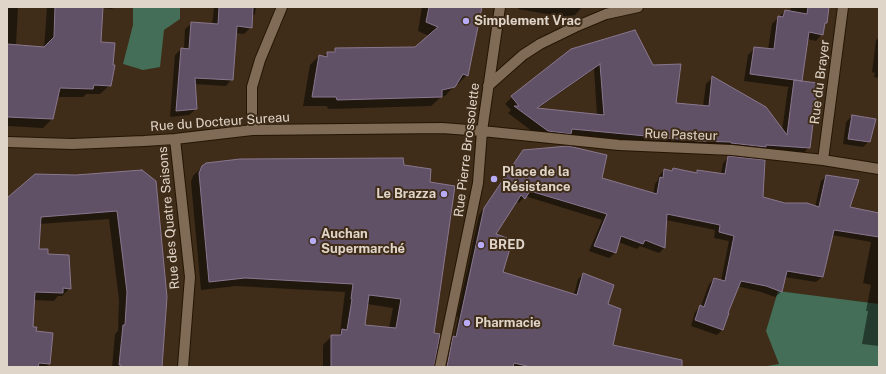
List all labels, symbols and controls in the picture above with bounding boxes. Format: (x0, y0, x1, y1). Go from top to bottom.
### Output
place label: Simplement Vrac (474, 13, 581, 29)
marker: Simplement Vrac (461, 16, 471, 26)
street label: Rue du Brayer (807, 39, 833, 125)
street label: Rue Pierre Brossolette (451, 82, 483, 218)
street label: Rue du Docteur Sureau (150, 109, 290, 135)
street label: Rue Pasteur (644, 126, 718, 144)
street label: Rue des Quatre Saisons (155, 146, 183, 290)
place label: Place de la Résistance (502, 164, 570, 195)
marker: Place de la Résistance (489, 174, 499, 184)
place label: Le Brazza (376, 186, 436, 202)
marker: Le Brazza (439, 189, 449, 199)
place label: Auchan Supermarché (321, 226, 405, 257)
marker: Auchan Supermarché (308, 236, 318, 246)
place label: BRED (489, 237, 525, 253)
marker: BRED (476, 240, 486, 250)
place label: Pharmacie (475, 315, 541, 331)
marker: Pharmacie (462, 318, 472, 328)

